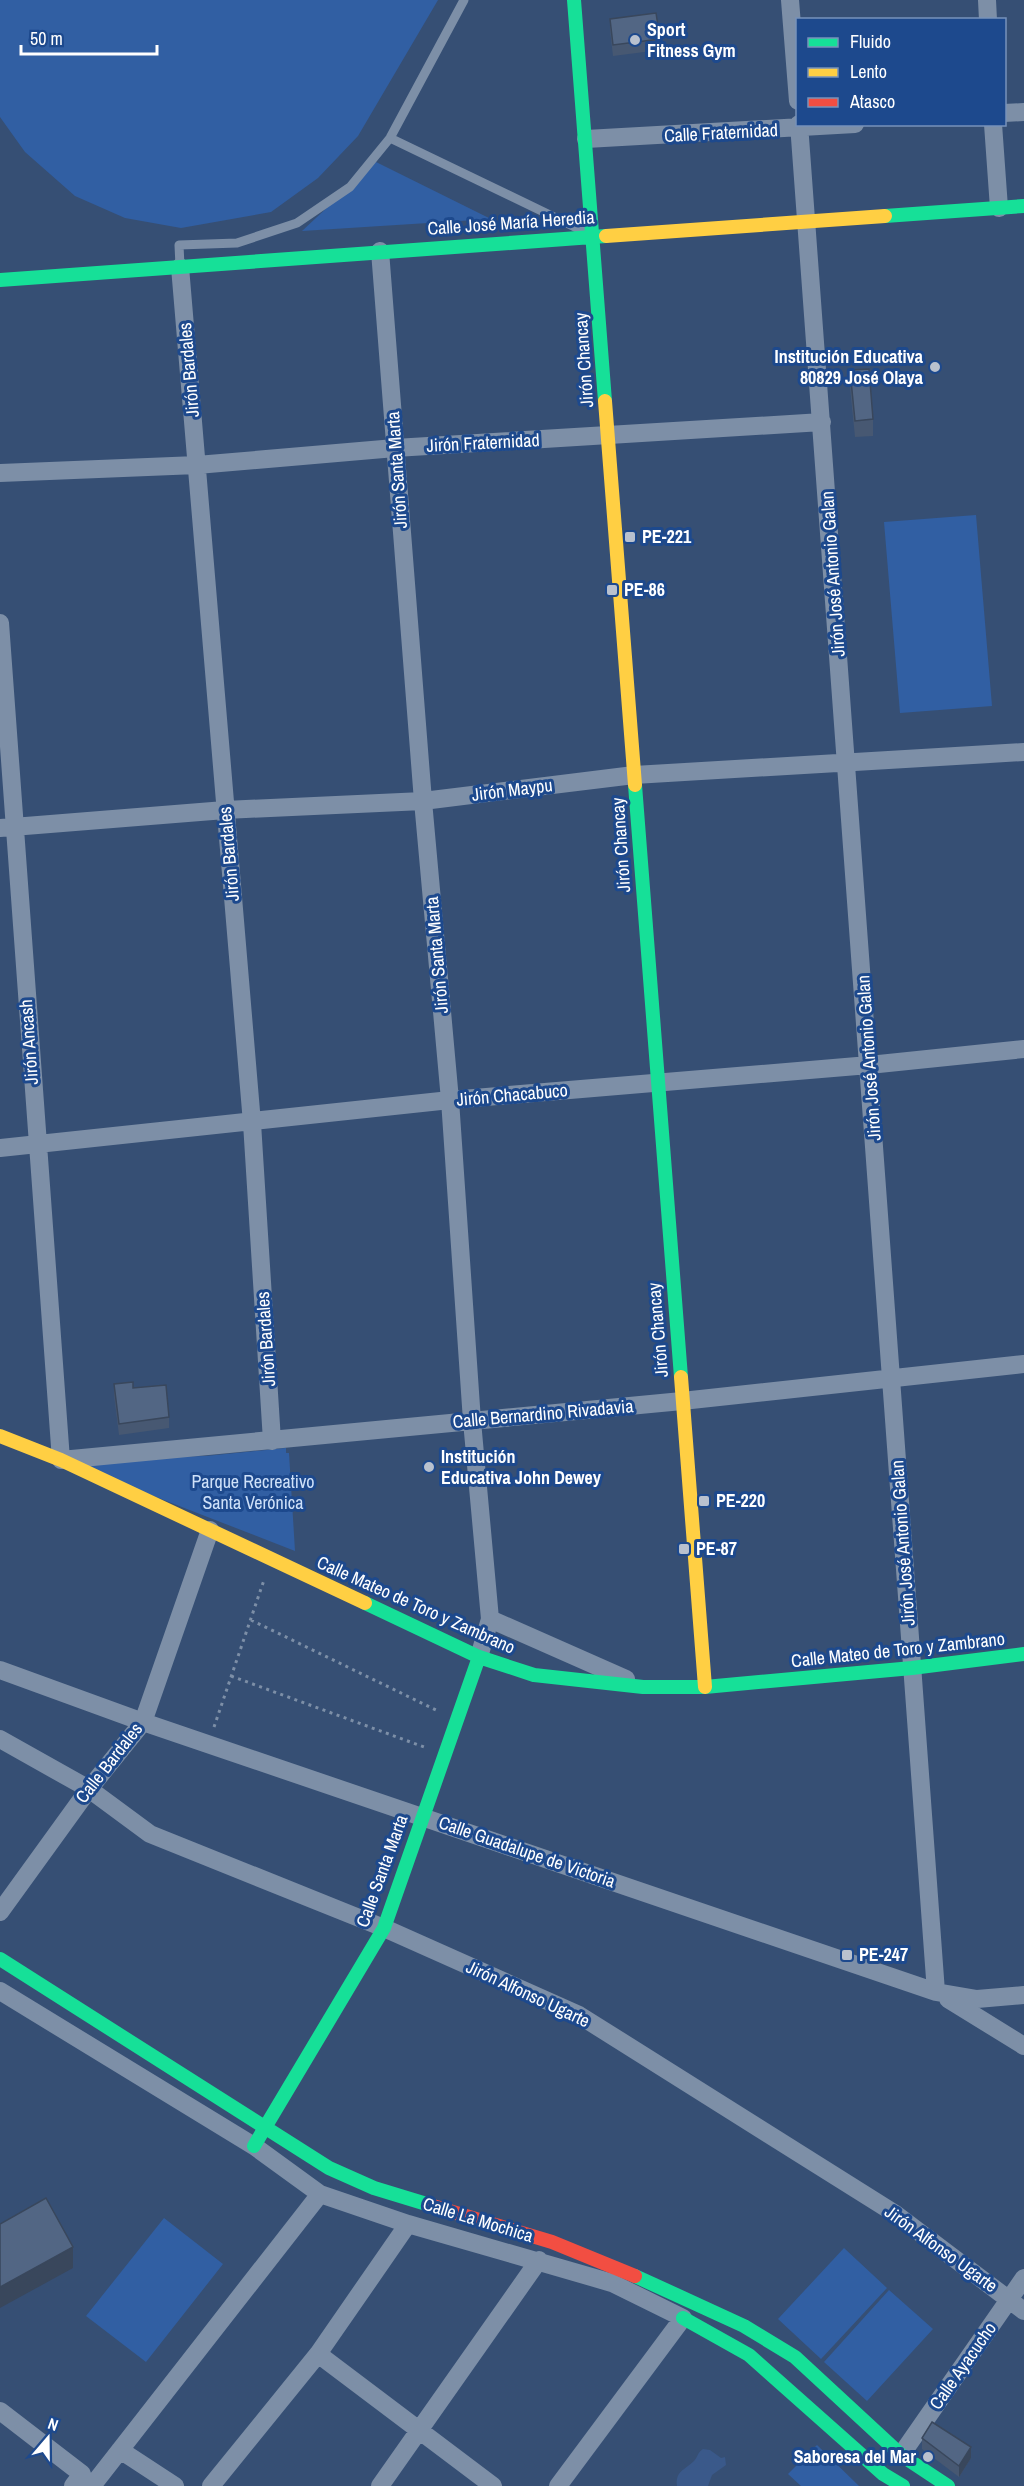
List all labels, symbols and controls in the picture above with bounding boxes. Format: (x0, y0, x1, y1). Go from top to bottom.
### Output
place label: Sport Fitness Gym (647, 17, 736, 63)
scale bar (21, 18, 158, 56)
legend (796, 18, 1006, 126)
text: 50 m (30, 26, 63, 51)
text: Fluido (850, 29, 891, 54)
marker: Sport Fitness Gym (628, 33, 642, 47)
text: Lento (850, 59, 887, 84)
text: Atasco (849, 89, 895, 114)
street label: Calle Fraternidad (663, 117, 779, 148)
street label: Calle José María Heredia (427, 204, 595, 241)
street label: Jirón Chancay (568, 311, 599, 408)
street label: Jirón Bardales (172, 322, 205, 419)
place label: Institución Educativa 80829 José Olaya (775, 344, 924, 390)
marker: Institución Educativa 80829 José Olaya (928, 360, 942, 374)
street label: Jirón Santa Marta (380, 411, 413, 529)
street label: Jirón Fraternidad (426, 427, 540, 458)
street label: Jirón José Antonio Galan (814, 490, 851, 658)
place label: PE-221 (642, 524, 692, 549)
marker: PE-221 (623, 530, 637, 544)
place label: PE-86 (624, 577, 665, 602)
marker: PE-86 (605, 583, 619, 597)
street label: Jirón Maypu (470, 772, 554, 807)
street label: Jirón Chancay (605, 796, 636, 893)
street label: Jirón Bardales (212, 806, 245, 903)
street label: Jirón Santa Marta (419, 896, 454, 1015)
street label: Jirón José Antonio Galan (850, 974, 887, 1142)
street label: Jirón Ancash (13, 999, 44, 1085)
street label: Jirón Chacabuco (455, 1077, 569, 1112)
street label: Jirón Chancay (641, 1281, 674, 1379)
street label: Jirón Bardales (250, 1291, 281, 1387)
street label: Calle Bernardino Rivadavia (452, 1393, 634, 1434)
place label: Institución Educativa John Dewey (441, 1444, 602, 1490)
street label: Jirón José Antonio Galan (884, 1459, 921, 1627)
marker: Institución Educativa John Dewey (422, 1460, 436, 1474)
park label: Parque Recreativo Santa Verónica (191, 1469, 315, 1515)
place label: PE-220 (716, 1488, 765, 1513)
marker: PE-220 (697, 1494, 711, 1508)
place label: PE-87 (696, 1536, 737, 1561)
marker: PE-87 (677, 1542, 691, 1556)
street label: Calle Mateo de Toro y Zambrano (313, 1549, 519, 1660)
street label: Calle Mateo de Toro y Zambrano (790, 1626, 1006, 1673)
street label: Calle Bardales (69, 1717, 148, 1808)
street label: Calle Guadalupe de Victoria (436, 1810, 619, 1893)
street label: Calle Santa Marta (350, 1811, 413, 1931)
place label: PE-247 (859, 1942, 908, 1967)
marker: PE-247 (840, 1948, 854, 1962)
street label: Jirón Alfonso Ugarte (462, 1954, 594, 2033)
street label: Calle La Mochica (420, 2191, 536, 2248)
street label: Jirón Alfonso Ugarte (880, 2199, 1003, 2298)
street label: Calle Ayacucho (923, 2317, 1002, 2414)
north arrow (18, 2408, 78, 2468)
text: N (45, 2412, 61, 2436)
place label: Saboresa del Mar (794, 2444, 916, 2469)
marker: Saboresa del Mar (921, 2450, 935, 2464)

